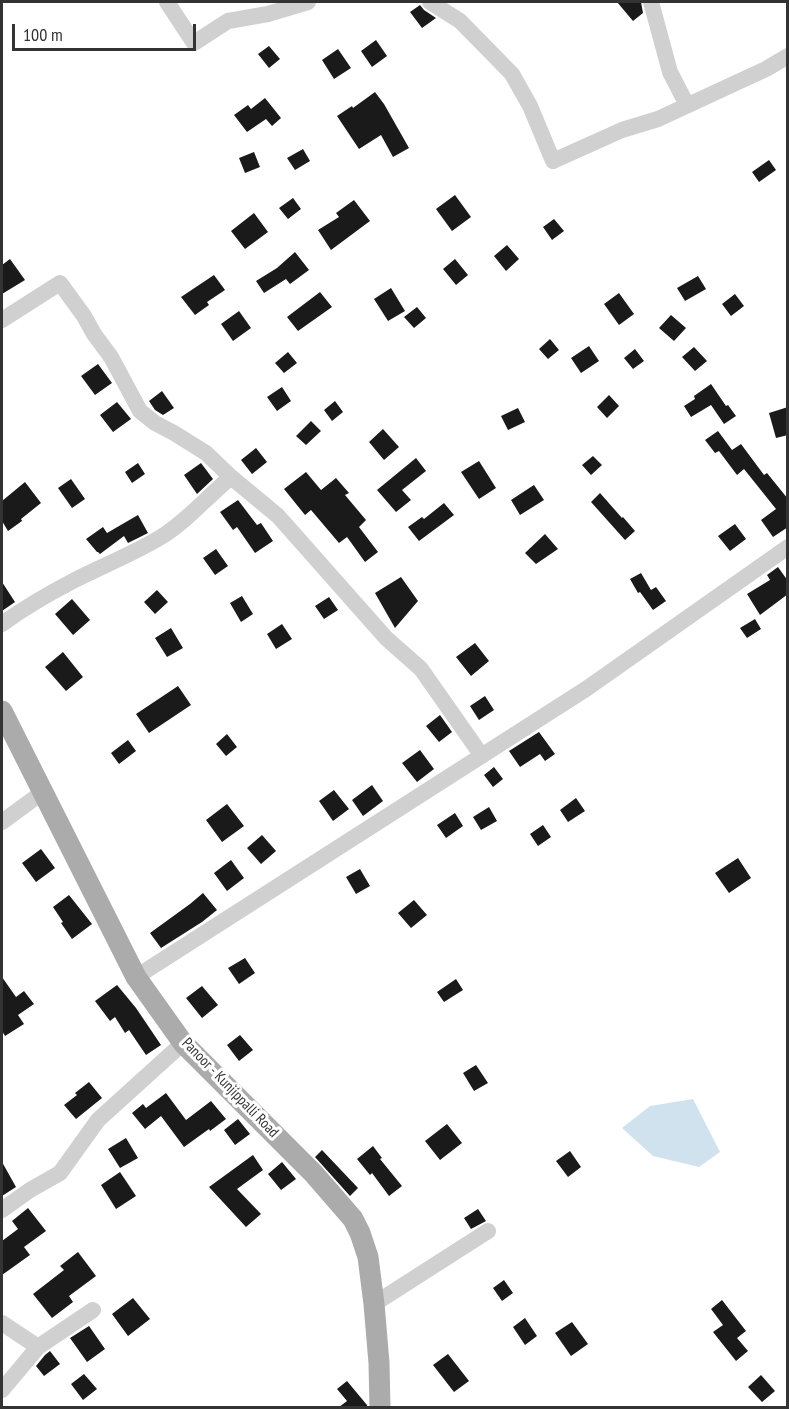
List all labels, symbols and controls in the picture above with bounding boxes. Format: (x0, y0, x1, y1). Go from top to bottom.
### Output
scale bar (15, 12, 200, 50)
text: 100 m (23, 23, 63, 46)
street label: Panoor - Kunjippalli Road (178, 1034, 282, 1142)

